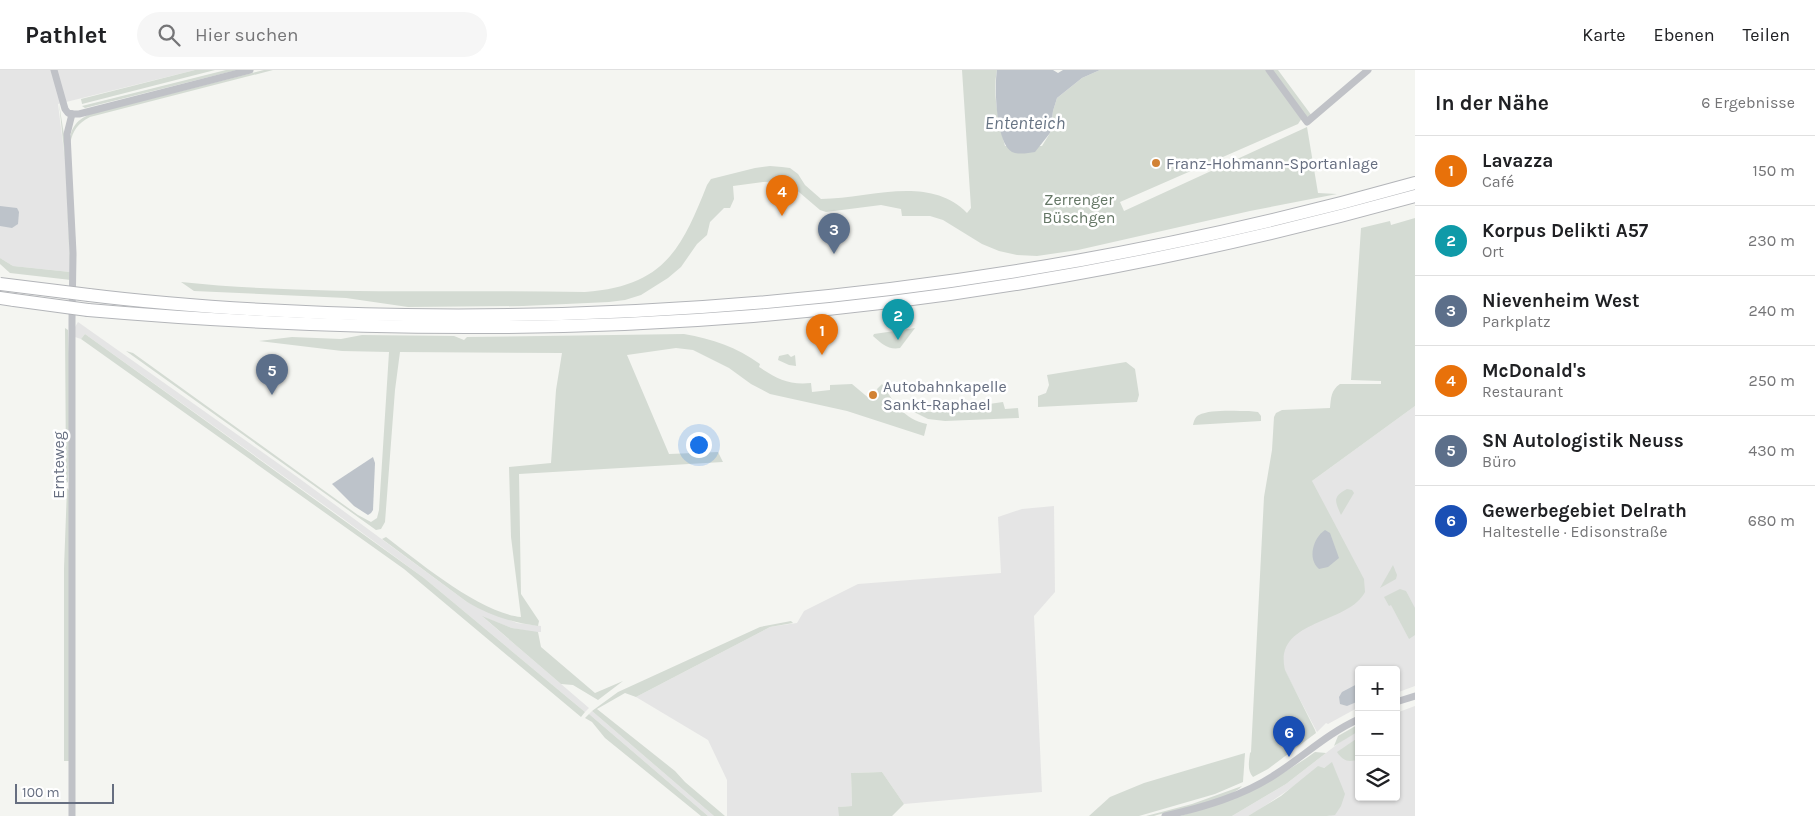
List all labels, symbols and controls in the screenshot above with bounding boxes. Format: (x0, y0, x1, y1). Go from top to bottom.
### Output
search box (137, 12, 487, 57)
text: Pathlet (25, 21, 107, 49)
icon: search (155, 21, 183, 49)
text: Hier suchen (195, 24, 298, 46)
text: Karte (1582, 24, 1626, 46)
text: Ebenen (1654, 24, 1715, 46)
text: Teilen (1743, 24, 1790, 46)
text: In der Nähe (1435, 91, 1549, 115)
text: 6 Ergebnisse (1701, 93, 1795, 112)
water label: Ententeich (985, 112, 1065, 134)
text: Lavazza (1482, 150, 1553, 172)
place label: Franz-Hohmann-Sportanlage (1166, 154, 1378, 173)
marker: Franz-Hohmann-Sportanlage (1150, 157, 1162, 169)
text: 1 (1448, 161, 1454, 180)
text: 150 m (1752, 161, 1795, 180)
text: Café (1482, 172, 1514, 191)
pin: 4 (766, 175, 798, 216)
park label: Zerrenger Büschgen (1043, 190, 1115, 227)
pin: 3 (818, 213, 850, 254)
text: Korpus Delikti A57 (1482, 220, 1648, 242)
text: 2 (1446, 231, 1456, 250)
text: 230 m (1748, 231, 1795, 250)
text: Ort (1482, 242, 1504, 261)
text: Nievenheim West (1482, 290, 1639, 312)
pin: 2 (882, 299, 914, 340)
text: 3 (1446, 301, 1456, 320)
text: 240 m (1749, 301, 1795, 320)
text: Parkplatz (1482, 312, 1551, 331)
pin: 1 (806, 314, 838, 355)
pin: 5 (256, 354, 288, 395)
text: McDonald's (1482, 360, 1586, 382)
text: 4 (1446, 371, 1456, 390)
text: 250 m (1748, 371, 1795, 390)
place label: Autobahnkapelle Sankt-Raphael (883, 377, 1007, 414)
text: Restaurant (1482, 382, 1563, 401)
marker: Autobahnkapelle Sankt-Raphael (867, 389, 879, 401)
text: SN Autologistik Neuss (1482, 430, 1684, 452)
street label: Ernteweg (49, 431, 68, 499)
your location (686, 432, 712, 458)
text: 5 (1446, 441, 1456, 460)
text: 430 m (1748, 441, 1795, 460)
text: Büro (1482, 452, 1516, 471)
text: Gewerbegebiet Delrath (1482, 500, 1687, 522)
text: 6 (1446, 511, 1456, 530)
text: 680 m (1748, 511, 1795, 530)
text: Haltestelle · Edisonstraße (1482, 522, 1668, 541)
map controls (1355, 666, 1400, 801)
button: + (1355, 666, 1400, 711)
button: − (1355, 711, 1400, 756)
pin: 6 (1273, 716, 1305, 757)
button: layers (1355, 756, 1400, 801)
scale bar (15, 781, 114, 804)
text: 100 m (22, 784, 60, 801)

